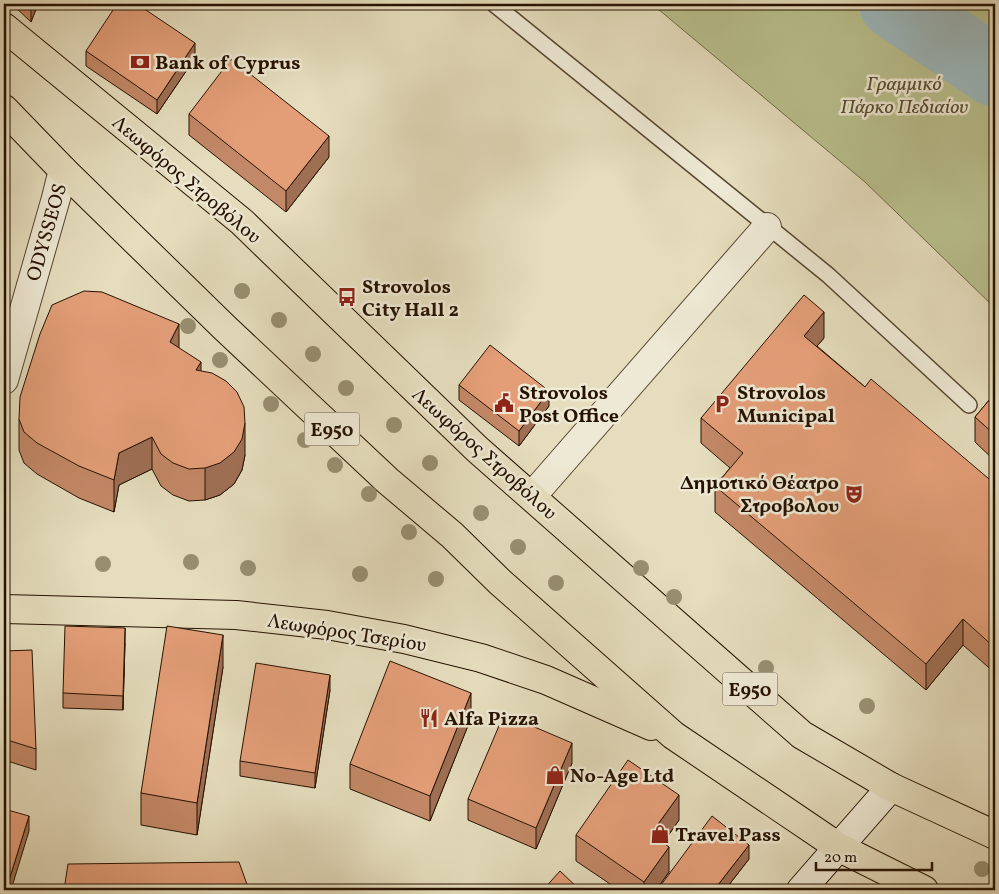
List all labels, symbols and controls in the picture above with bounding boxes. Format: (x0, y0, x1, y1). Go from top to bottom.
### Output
place label: Bank of Cyprus (155, 50, 300, 78)
bank icon: Bank of Cyprus (129, 51, 151, 73)
park label: Γραμμικό Πάρκο Πεδιαίου (840, 71, 968, 122)
street label: Λεωφόρος Στροβόλου (105, 110, 266, 251)
street label: ODYSSEOS (21, 180, 75, 285)
place label: Strovolos City Hall 2 (362, 274, 459, 325)
bus stop icon: Strovolos City Hall 2 (336, 286, 358, 308)
place label: Strovolos Post Office (519, 380, 619, 431)
place label: Strovolos Municipal (737, 380, 835, 431)
street label: Λεωφόρος Στροβόλου (405, 382, 562, 527)
public building icon: Strovolos Post Office (493, 392, 515, 414)
parking icon: Strovolos Municipal (711, 393, 733, 415)
road number: E950 (304, 412, 360, 446)
place label: Δημοτικό Θέατρο Στροβολου (680, 470, 839, 521)
theatre icon: Δημοτικό Θέατρο Στροβολου (843, 483, 865, 505)
street label: Λεωφόρος Τσερίου (265, 608, 428, 660)
road number: E950 (722, 672, 778, 706)
place label: Alfa Pizza (444, 706, 539, 734)
restaurant icon: Alfa Pizza (418, 707, 440, 729)
place label: No-Age Ltd (570, 763, 674, 791)
shop icon: No-Age Ltd (544, 764, 566, 786)
place label: Travel Pass (675, 822, 781, 850)
shop icon: Travel Pass (649, 823, 671, 845)
scale bar (816, 839, 933, 871)
text: 20 m (824, 848, 857, 869)

